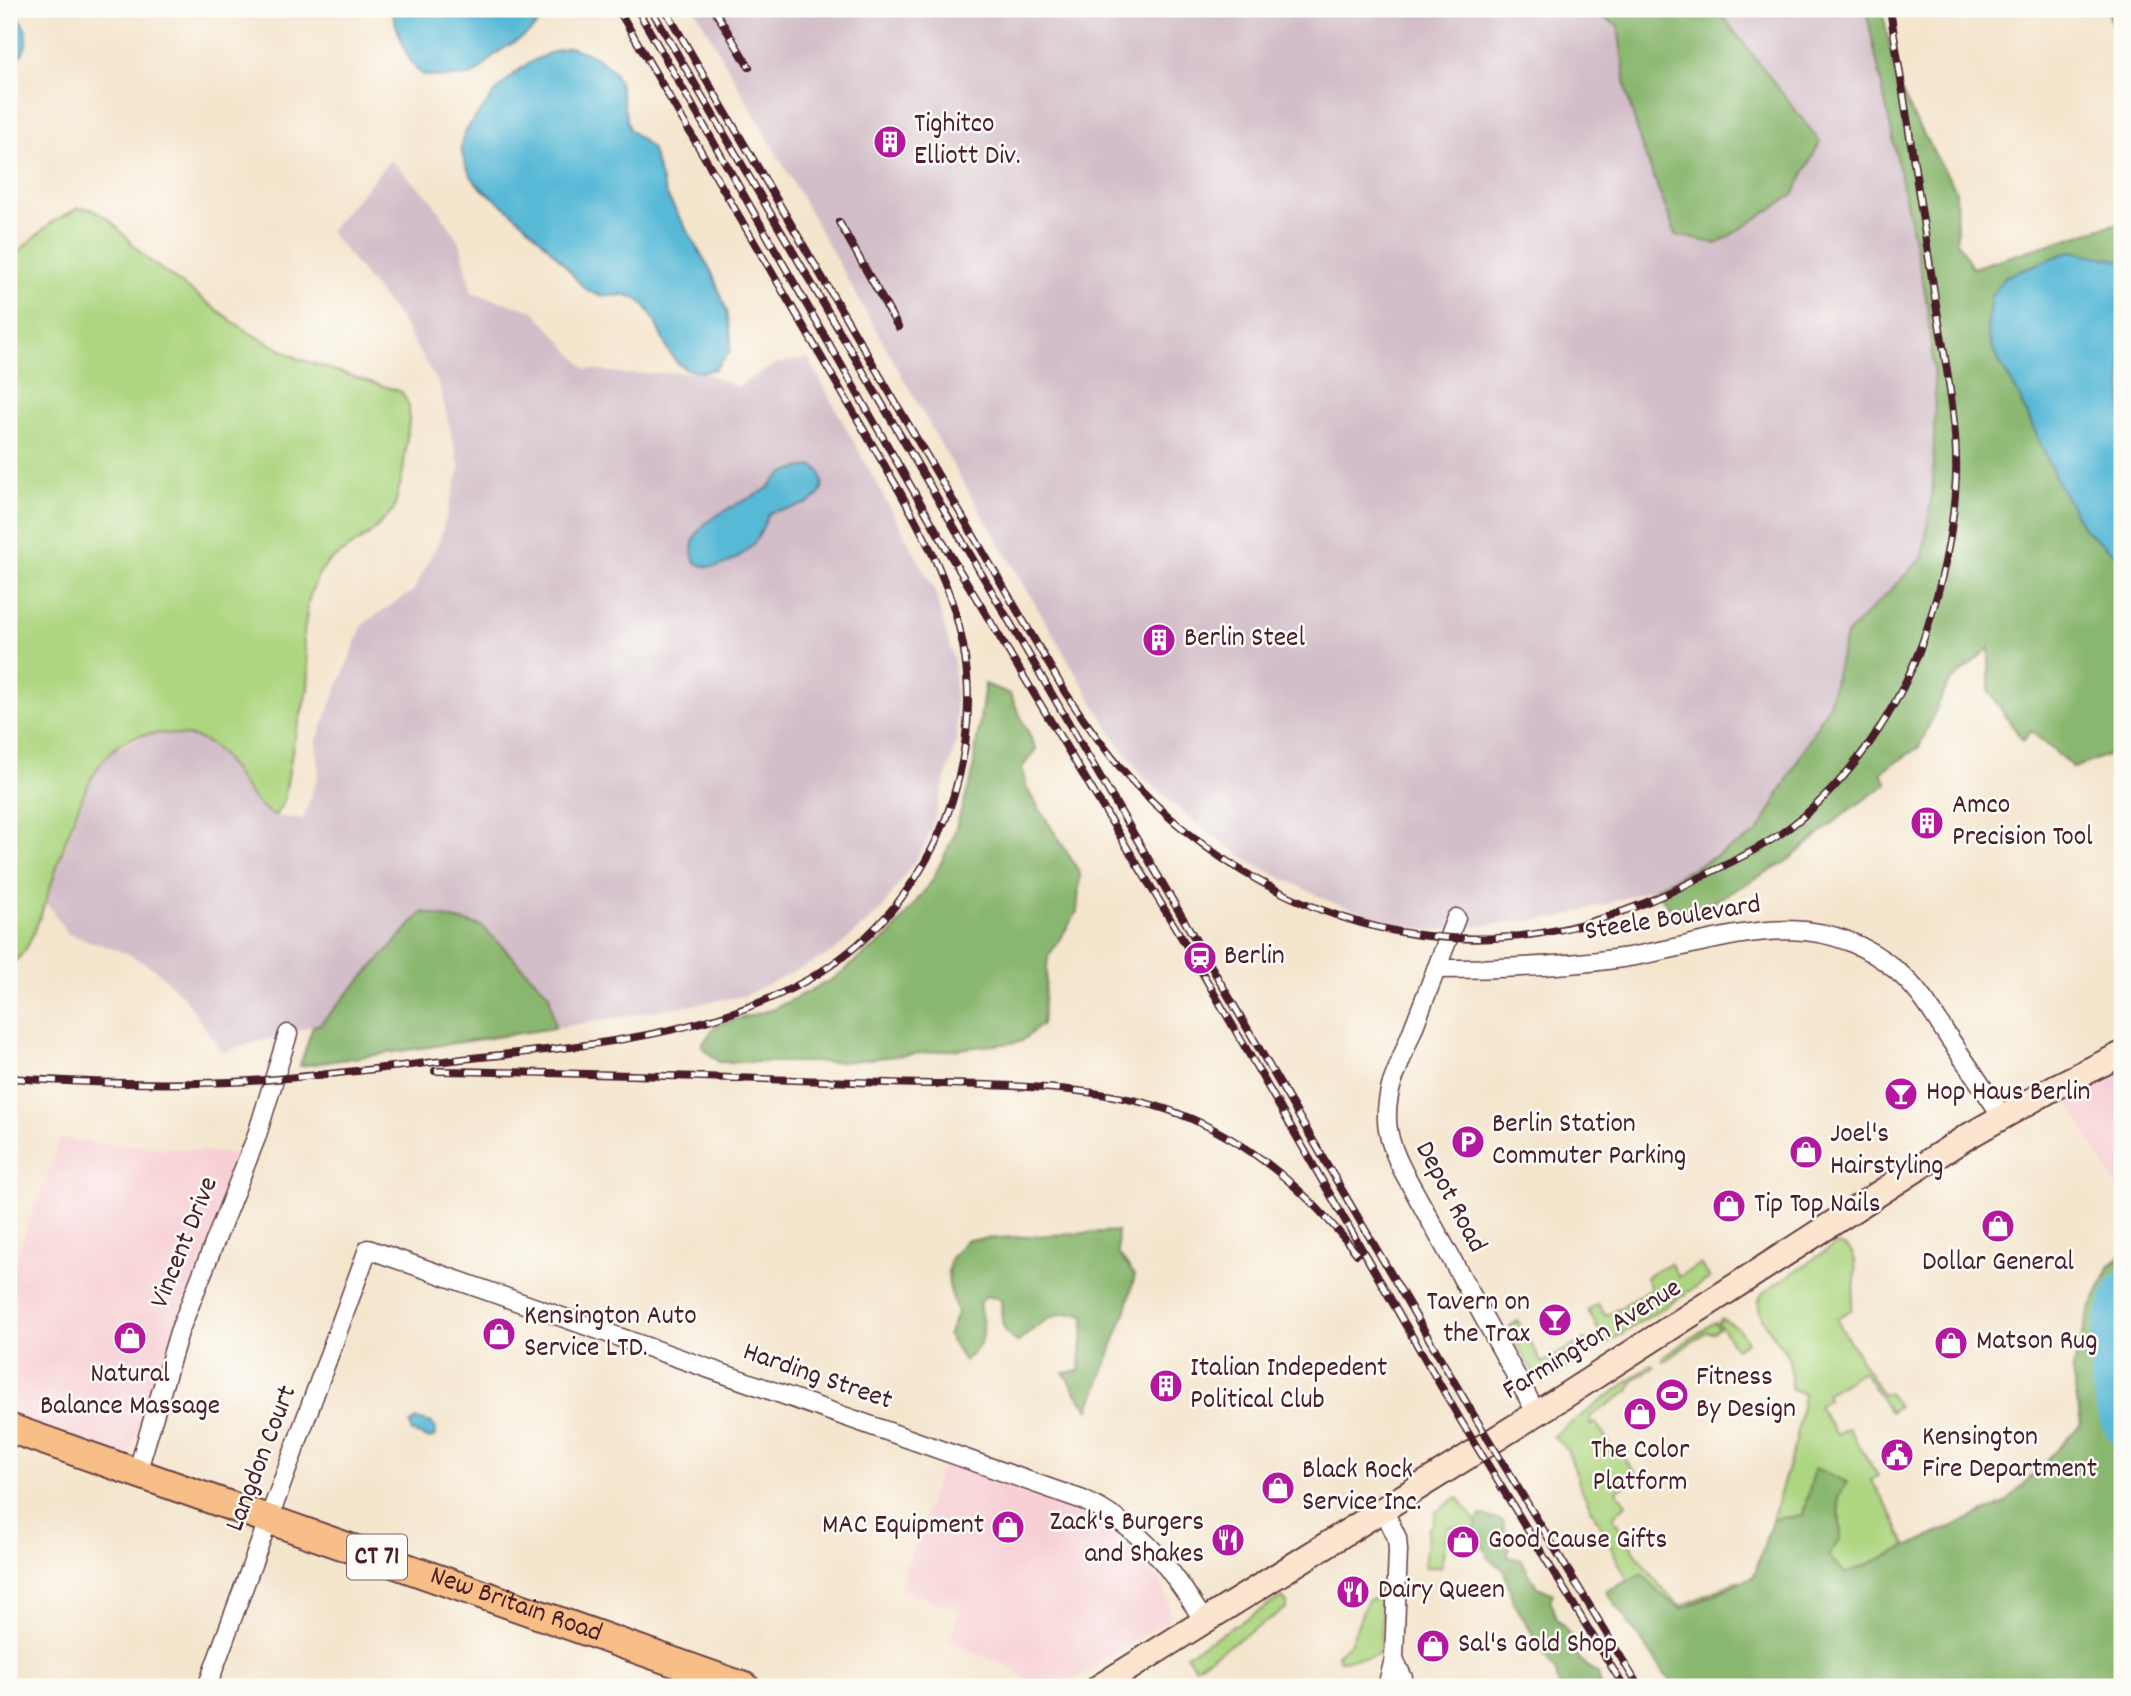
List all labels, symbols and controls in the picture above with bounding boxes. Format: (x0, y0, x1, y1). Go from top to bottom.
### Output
place label: Tighitco Elliott Div. (914, 106, 1021, 178)
building icon: Tighitco Elliott Div. (871, 123, 909, 161)
place label: Berlin Steel (1184, 620, 1305, 660)
building icon: Berlin Steel (1140, 621, 1178, 659)
place label: Amco Precision Tool (1952, 787, 2093, 859)
building icon: Amco Precision Tool (1908, 804, 1946, 842)
street label: Steele Boulevard (1582, 886, 1764, 954)
place label: Berlin (1224, 938, 1285, 978)
station icon: Berlin (1181, 939, 1219, 977)
place label: Hop Haus Berlin (1926, 1074, 2091, 1114)
bar icon: Hop Haus Berlin (1882, 1075, 1920, 1113)
place label: Berlin Station Commuter Parking (1492, 1106, 1686, 1178)
place label: Joel's Hairstyling (1830, 1116, 1943, 1188)
parking icon: Berlin Station Commuter Parking (1449, 1123, 1487, 1161)
shop icon: Joel's Hairstyling (1787, 1133, 1825, 1171)
street label: Depot Road (1403, 1135, 1495, 1261)
street label: Vincent Drive (141, 1171, 231, 1315)
place label: Tip Top Nails (1754, 1186, 1881, 1226)
shop icon: Tip Top Nails (1710, 1187, 1748, 1225)
shop icon: Dollar General (1979, 1207, 2017, 1245)
place label: Dollar General (1922, 1244, 2074, 1284)
street label: Farmington Avenue (1496, 1270, 1690, 1412)
place label: Tavern on the Trax (1427, 1284, 1530, 1356)
place label: Kensington Auto Service LTD. (524, 1298, 697, 1370)
bar icon: Tavern on the Trax (1536, 1301, 1574, 1339)
shop icon: Kensington Auto Service LTD. (480, 1315, 518, 1353)
shop icon: Natural Balance Massage (111, 1319, 149, 1357)
place label: Matson Rug (1976, 1323, 2097, 1363)
shop icon: Matson Rug (1932, 1324, 1970, 1362)
street label: Harding Street (737, 1334, 897, 1422)
place label: Italian Indepedent Political Club (1190, 1350, 1387, 1422)
place label: Natural Balance Massage (40, 1356, 220, 1428)
place label: Fitness By Design (1696, 1359, 1796, 1431)
building icon: Italian Indepedent Political Club (1147, 1367, 1185, 1405)
sports icon: Fitness By Design (1653, 1376, 1691, 1414)
street label: Langdon Court (217, 1380, 309, 1538)
shop icon: The Color Platform (1621, 1395, 1659, 1433)
place label: Kensington Fire Department (1922, 1419, 2097, 1491)
place label: The Color Platform (1591, 1432, 1690, 1504)
public building icon: Kensington Fire Department (1878, 1436, 1916, 1474)
place label: Black Rock Service Inc. (1302, 1452, 1421, 1524)
shop icon: Black Rock Service Inc. (1259, 1469, 1297, 1507)
place label: Zack's Burgers and Shakes (1050, 1504, 1204, 1576)
place label: MAC Equipment (822, 1507, 984, 1547)
shop icon: MAC Equipment (989, 1508, 1027, 1546)
restaurant icon: Zack's Burgers and Shakes (1209, 1521, 1247, 1559)
place label: Good Cause Gifts (1488, 1522, 1667, 1562)
shop icon: Good Cause Gifts (1444, 1523, 1482, 1561)
road number: CT 71 (347, 1534, 407, 1580)
street label: New Britain Road (424, 1558, 607, 1655)
place label: Dairy Queen (1378, 1572, 1505, 1612)
restaurant icon: Dairy Queen (1334, 1573, 1372, 1611)
place label: Sal's Gold Shop (1458, 1626, 1617, 1666)
shop icon: Sal's Gold Shop (1414, 1627, 1452, 1665)

